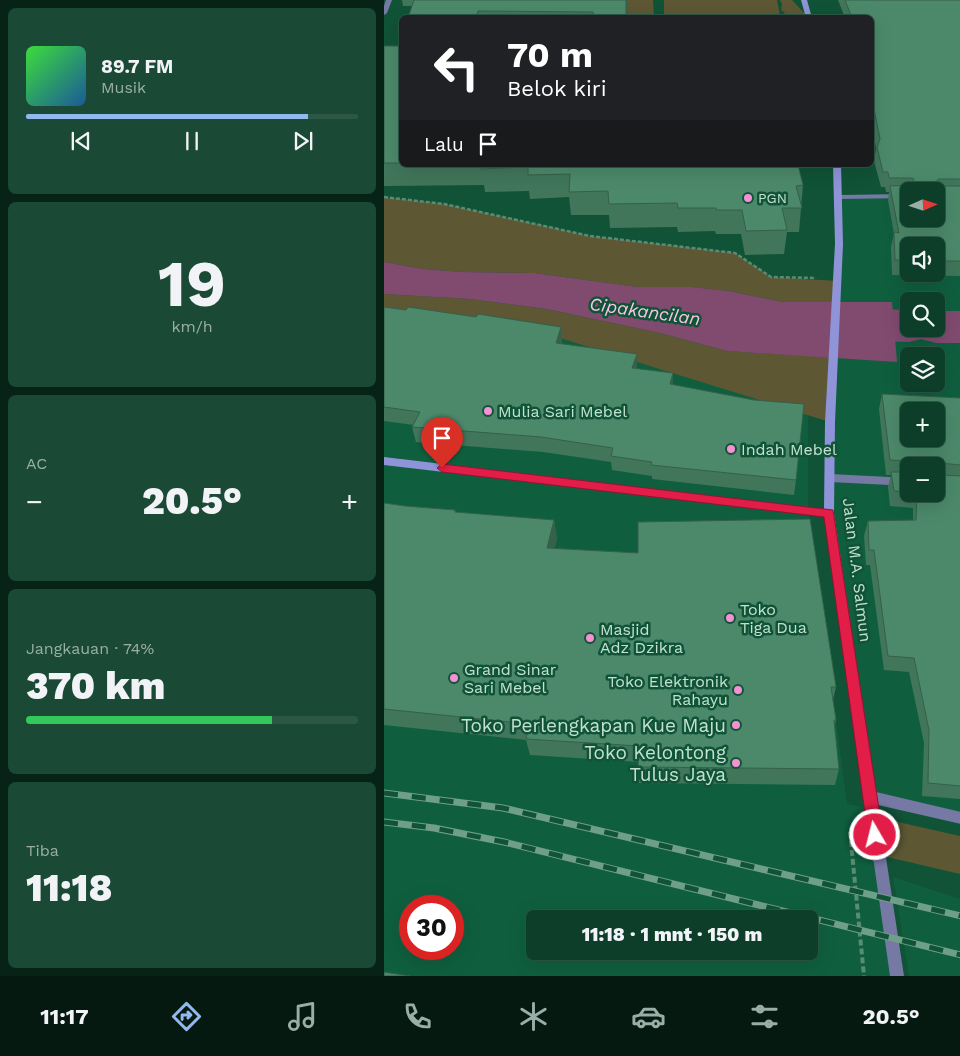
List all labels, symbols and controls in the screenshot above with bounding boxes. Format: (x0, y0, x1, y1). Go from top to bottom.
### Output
text: 70 m (507, 34, 593, 76)
icon: left (424, 35, 489, 100)
text: 89.7 FM (101, 55, 173, 78)
text: Belok kiri (507, 76, 607, 101)
text: Musik (101, 78, 146, 97)
icon: previous (67, 127, 95, 155)
icon: pause (178, 127, 206, 155)
icon: next (289, 127, 317, 155)
icon: arrive (474, 130, 502, 158)
text: Lalu (424, 133, 464, 156)
north arrow (900, 182, 945, 228)
map controls (900, 182, 945, 502)
place label: PGN (758, 190, 787, 206)
marker: PGN (742, 192, 754, 204)
button: sound (900, 237, 945, 282)
text: 19 (158, 246, 226, 322)
button: search (900, 292, 945, 337)
water label: Cipakancilan (588, 293, 702, 329)
text: km/h (171, 317, 213, 336)
button: layers (900, 347, 945, 392)
place label: Mulia Sari Mebel (498, 402, 627, 421)
button: + (900, 402, 945, 447)
marker: Mulia Sari Mebel (482, 405, 494, 417)
pin (421, 417, 463, 468)
icon: arrive (428, 424, 456, 452)
place label: Indah Mebel (741, 440, 837, 459)
marker: Indah Mebel (725, 443, 737, 455)
text: AC (26, 454, 47, 473)
button: − (900, 457, 945, 502)
text: 20.5° (142, 479, 242, 523)
text: − (26, 485, 43, 518)
text: + (341, 485, 358, 518)
street label: Jalan M.A. Salmun (839, 497, 875, 643)
place label: Toko Tiga Dua (740, 600, 807, 637)
marker: Toko Tiga Dua (724, 612, 736, 624)
place label: Masjid Adz Dzikra (600, 620, 683, 657)
marker: Masjid Adz Dzikra (584, 632, 596, 644)
text: Jangkauan · 74% (26, 639, 154, 658)
place label: Grand Sinar Sari Mebel (464, 660, 557, 697)
text: 370 km (26, 664, 165, 708)
marker: Grand Sinar Sari Mebel (448, 672, 460, 684)
place label: Toko Elektronik Rahayu (607, 672, 728, 709)
marker: Toko Elektronik Rahayu (732, 684, 744, 696)
place label: Toko Perlengkapan Kue Maju (461, 714, 726, 737)
marker: Toko Perlengkapan Kue Maju (730, 719, 742, 731)
place label: Toko Kelontong Tulus Jaya (584, 741, 727, 786)
marker: Toko Kelontong Tulus Jaya (730, 757, 742, 769)
position arrow (848, 808, 900, 860)
text: Tiba (26, 841, 59, 860)
text: 11:18 (26, 866, 112, 910)
speed limit sign: 30 (399, 895, 464, 960)
text: 11:18 · 1 mnt · 150 m (582, 923, 762, 946)
icon: directions (169, 999, 204, 1034)
icon: music (285, 999, 320, 1034)
icon: phone (400, 999, 435, 1034)
icon: climate (516, 999, 551, 1034)
icon: car (631, 999, 666, 1034)
icon: filters (747, 999, 782, 1034)
text: 11:17 (40, 1004, 89, 1029)
text: 20.5° (862, 1004, 920, 1029)

